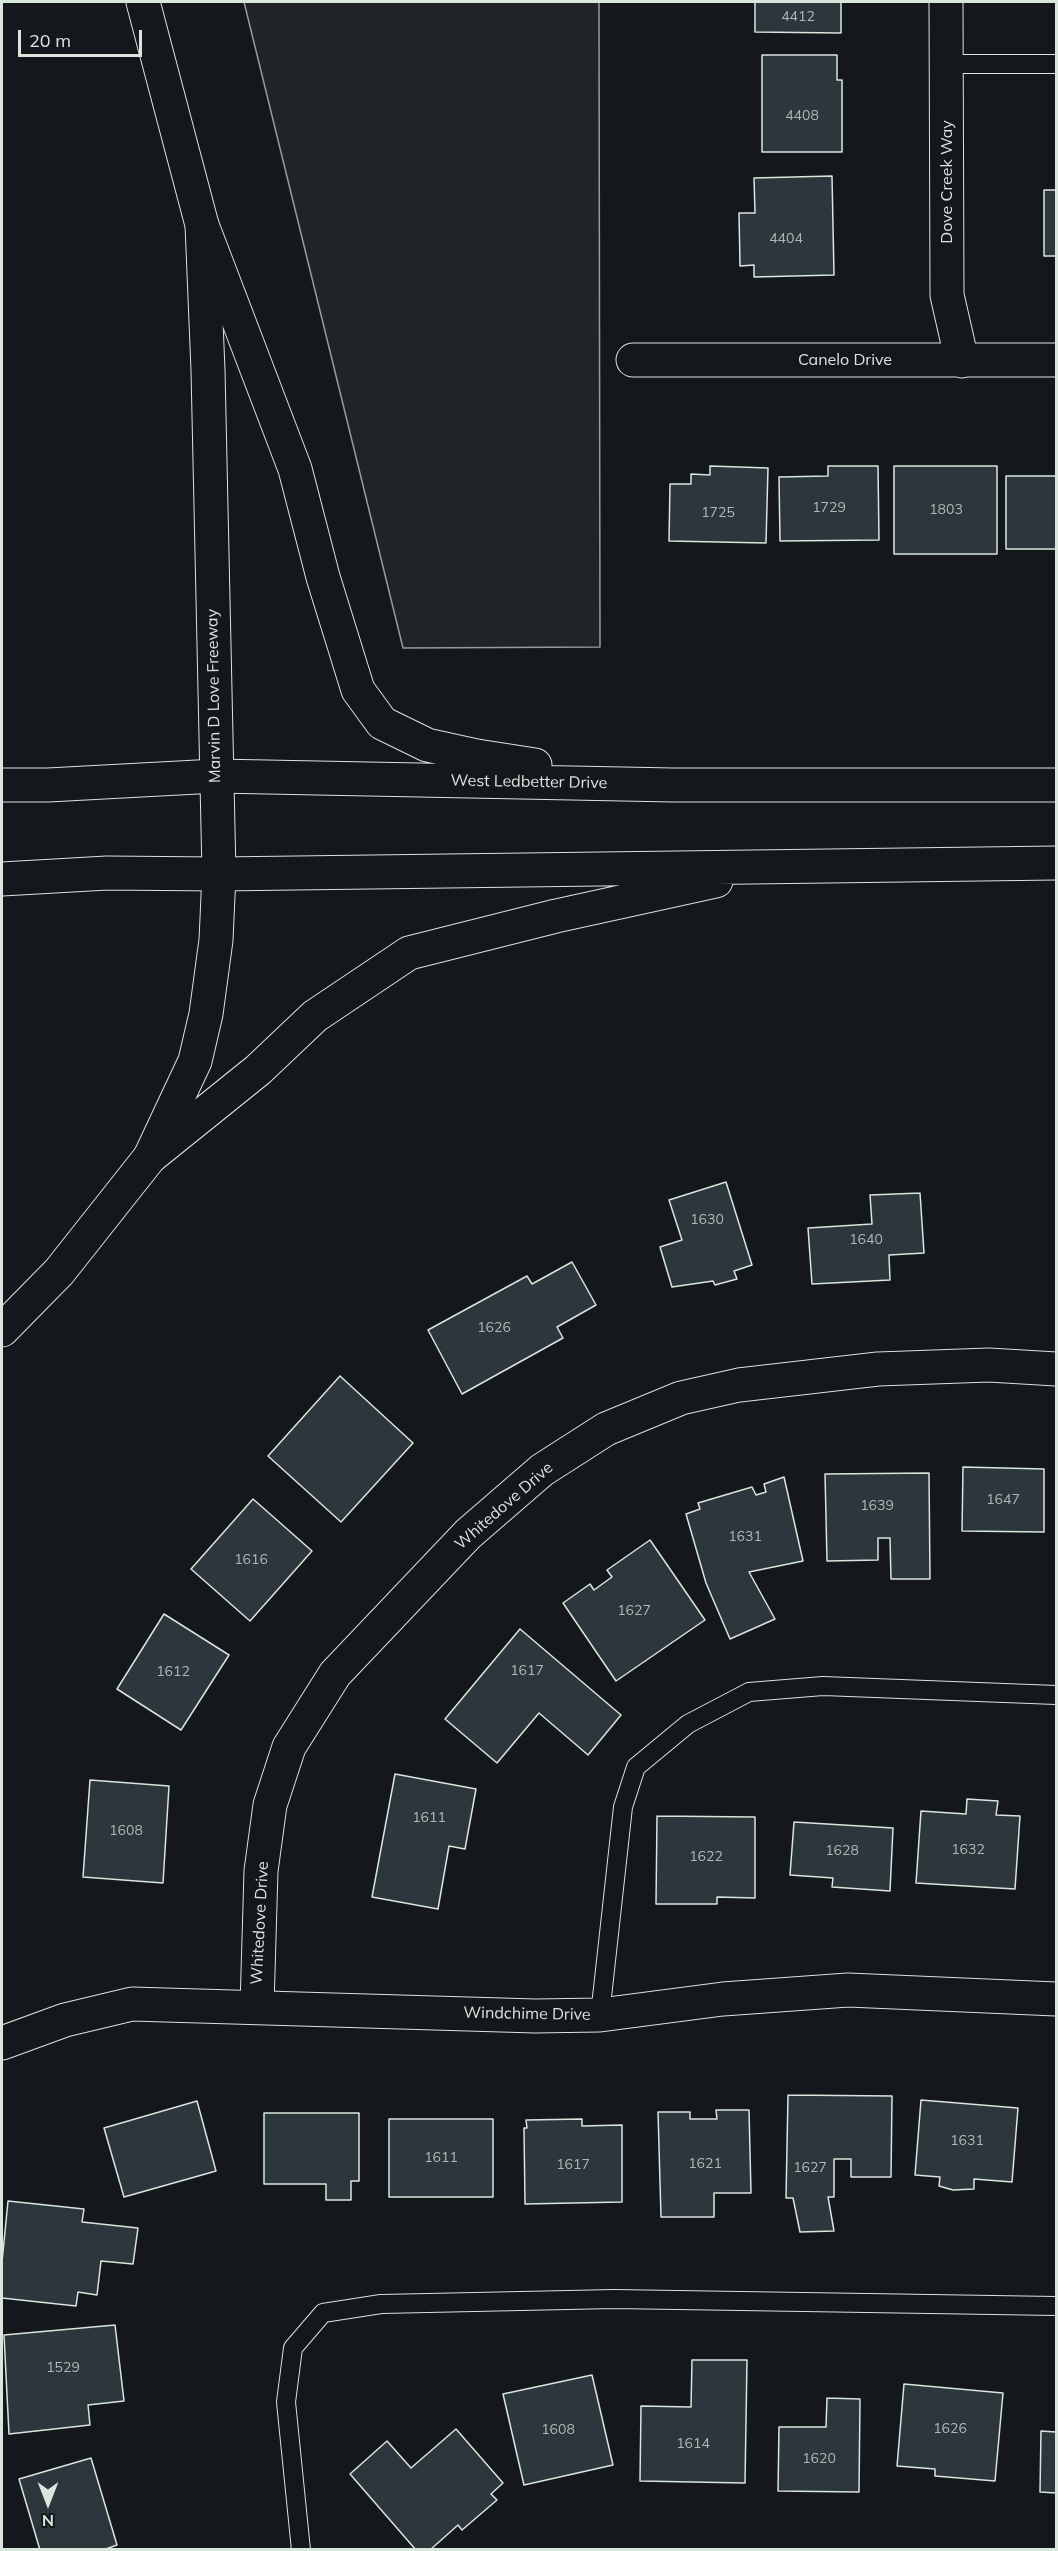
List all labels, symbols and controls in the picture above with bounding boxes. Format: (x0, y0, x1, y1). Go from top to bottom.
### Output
house number: 4412 (781, 9, 815, 25)
scale bar (21, 18, 146, 56)
text: 20 m (29, 29, 71, 52)
house number: 4408 (785, 108, 819, 124)
street label: Dove Creek Way (937, 120, 957, 244)
house number: 4404 (769, 231, 803, 247)
street label: Canelo Drive (798, 350, 892, 370)
house number: 1729 (812, 500, 846, 516)
house number: 1803 (929, 502, 963, 518)
house number: 1725 (701, 505, 735, 521)
street label: Marvin D Love Freeway (203, 609, 225, 783)
street label: West Ledbetter Drive (451, 771, 607, 793)
house number: 1630 (690, 1212, 724, 1228)
house number: 1640 (849, 1232, 883, 1248)
house number: 1626 (477, 1320, 511, 1336)
street label: Whitedove Drive (451, 1458, 557, 1554)
house number: 1647 (986, 1492, 1020, 1508)
house number: 1639 (860, 1498, 894, 1514)
house number: 1631 (728, 1529, 762, 1545)
house number: 1616 (234, 1552, 268, 1568)
house number: 1627 (617, 1603, 651, 1619)
house number: 1617 (510, 1663, 544, 1679)
house number: 1612 (156, 1664, 190, 1680)
house number: 1611 (412, 1810, 446, 1826)
house number: 1608 (109, 1823, 143, 1839)
house number: 1632 (951, 1842, 985, 1858)
house number: 1628 (825, 1843, 859, 1859)
house number: 1622 (689, 1849, 723, 1865)
street label: Whitedove Drive (247, 1861, 273, 1985)
street label: Windchime Drive (463, 2003, 591, 2025)
house number: 1631 (950, 2133, 984, 2149)
house number: 1611 (424, 2150, 458, 2166)
house number: 1621 (688, 2156, 722, 2172)
house number: 1617 (556, 2157, 590, 2173)
house number: 1627 (793, 2160, 827, 2176)
house number: 1529 (46, 2360, 80, 2376)
house number: 1626 (933, 2421, 967, 2437)
house number: 1608 (541, 2422, 575, 2438)
house number: 1614 (676, 2436, 710, 2452)
house number: 1620 (802, 2451, 836, 2467)
north arrow (18, 2473, 78, 2533)
text: N (42, 2511, 54, 2531)

